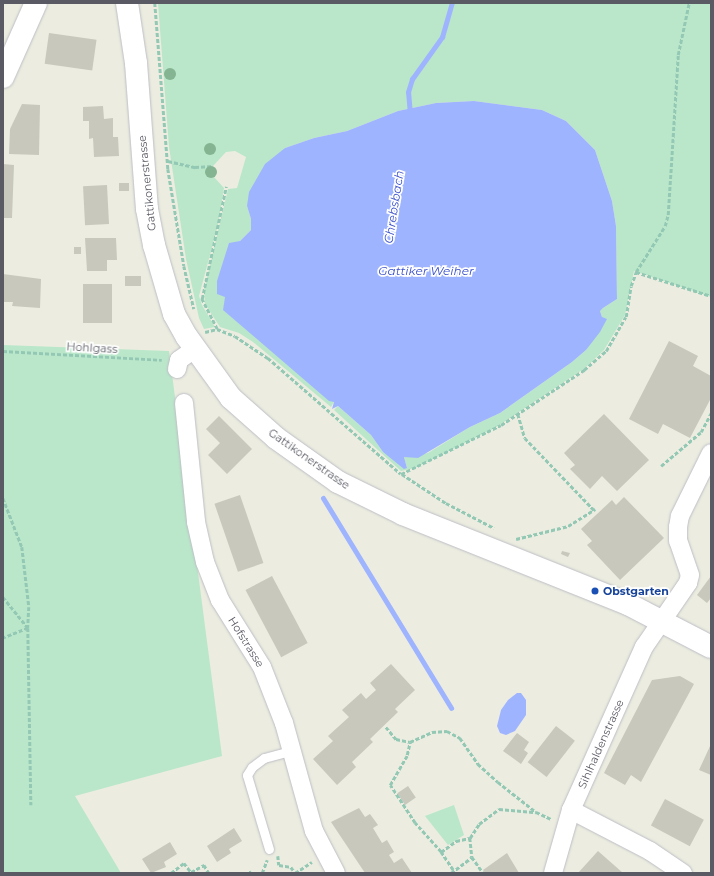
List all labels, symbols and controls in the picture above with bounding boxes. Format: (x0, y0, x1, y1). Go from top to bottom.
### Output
street label: Gattikonerstrasse (135, 135, 159, 231)
water label: Chrebsbach (381, 169, 407, 245)
water label: Gattiker Weiher (378, 264, 474, 278)
street label: Hohlgass (66, 340, 118, 356)
street label: Gattikonerstrasse (266, 426, 352, 492)
place label: Obstgarten (603, 584, 669, 598)
marker: Obstgarten (590, 586, 600, 596)
street label: Hofstrasse (225, 614, 267, 670)
street label: Sihlhaldenstrasse (575, 697, 627, 791)

